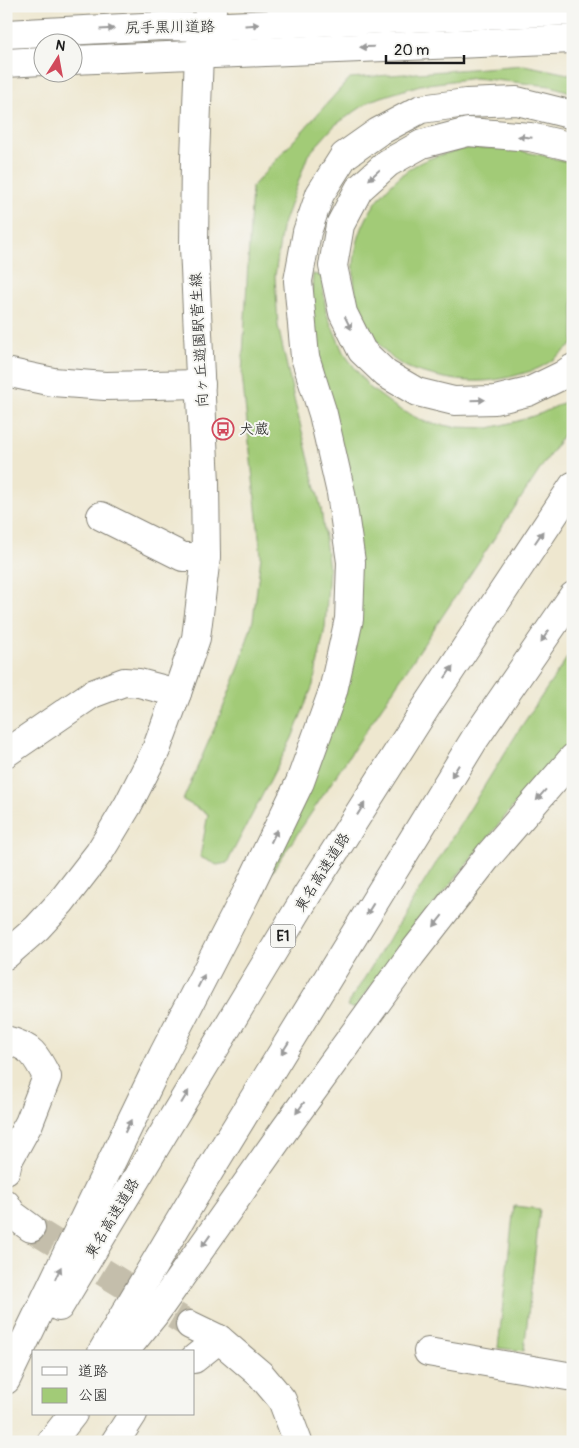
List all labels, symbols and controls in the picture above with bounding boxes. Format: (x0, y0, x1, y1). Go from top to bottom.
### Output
street label: 尻手黒川道路 (125, 17, 215, 38)
one-way arrow (245, 20, 261, 28)
one-way arrow (100, 25, 116, 33)
north arrow (32, 32, 82, 82)
scale bar (386, 32, 464, 64)
text: N (54, 36, 67, 55)
text: 20 m (394, 41, 429, 60)
one-way arrow (358, 44, 374, 52)
one-way arrow (517, 133, 533, 141)
one-way arrow (368, 169, 380, 181)
street label: 向ヶ丘遊園駅菅生線 (186, 272, 213, 408)
one-way arrow (344, 316, 352, 331)
one-way arrow (471, 396, 487, 404)
bus stop icon: 犬蔵 (211, 417, 235, 441)
place label: 犬蔵 (239, 420, 269, 439)
one-way arrow (534, 531, 544, 544)
one-way arrow (540, 629, 550, 643)
one-way arrow (444, 666, 454, 679)
one-way arrow (451, 764, 460, 778)
one-way arrow (535, 789, 547, 801)
one-way arrow (357, 803, 366, 816)
one-way arrow (270, 829, 278, 843)
street label: 東名高速道路 (291, 829, 354, 915)
one-way arrow (366, 903, 375, 916)
one-way arrow (432, 914, 443, 927)
road number: E1 (270, 924, 296, 948)
one-way arrow (197, 974, 205, 988)
one-way arrow (280, 1041, 290, 1054)
one-way arrow (181, 1091, 190, 1104)
one-way arrow (295, 1101, 305, 1115)
one-way arrow (124, 1119, 132, 1133)
street label: 東名高速道路 (81, 1175, 144, 1262)
one-way arrow (201, 1234, 211, 1247)
one-way arrow (54, 1266, 62, 1280)
legend (32, 1350, 195, 1416)
text: 道路 (78, 1362, 108, 1381)
text: 公園 (78, 1386, 108, 1405)

